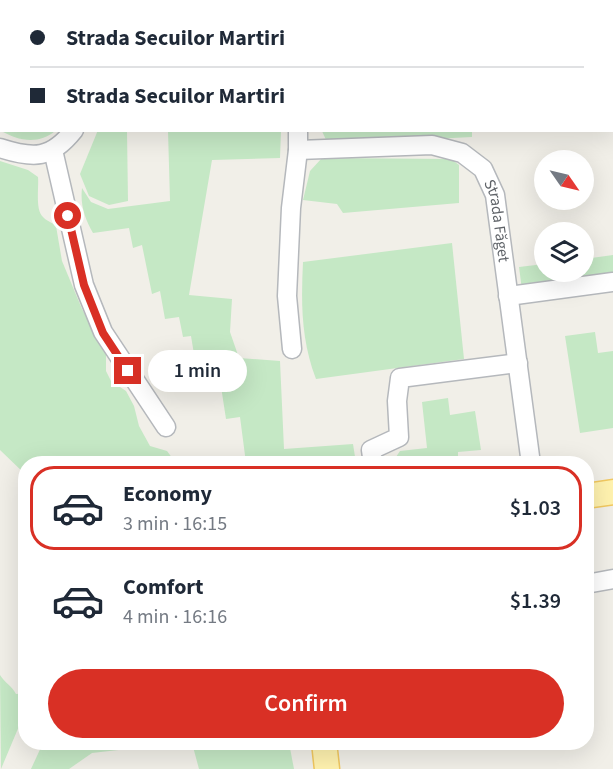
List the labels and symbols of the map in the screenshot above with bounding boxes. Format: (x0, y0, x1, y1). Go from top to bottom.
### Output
north arrow (534, 150, 594, 210)
street label: Strada Făget (478, 176, 515, 264)
route start (54, 202, 81, 229)
callout: 1 min (149, 350, 248, 392)
route end (114, 357, 141, 384)

